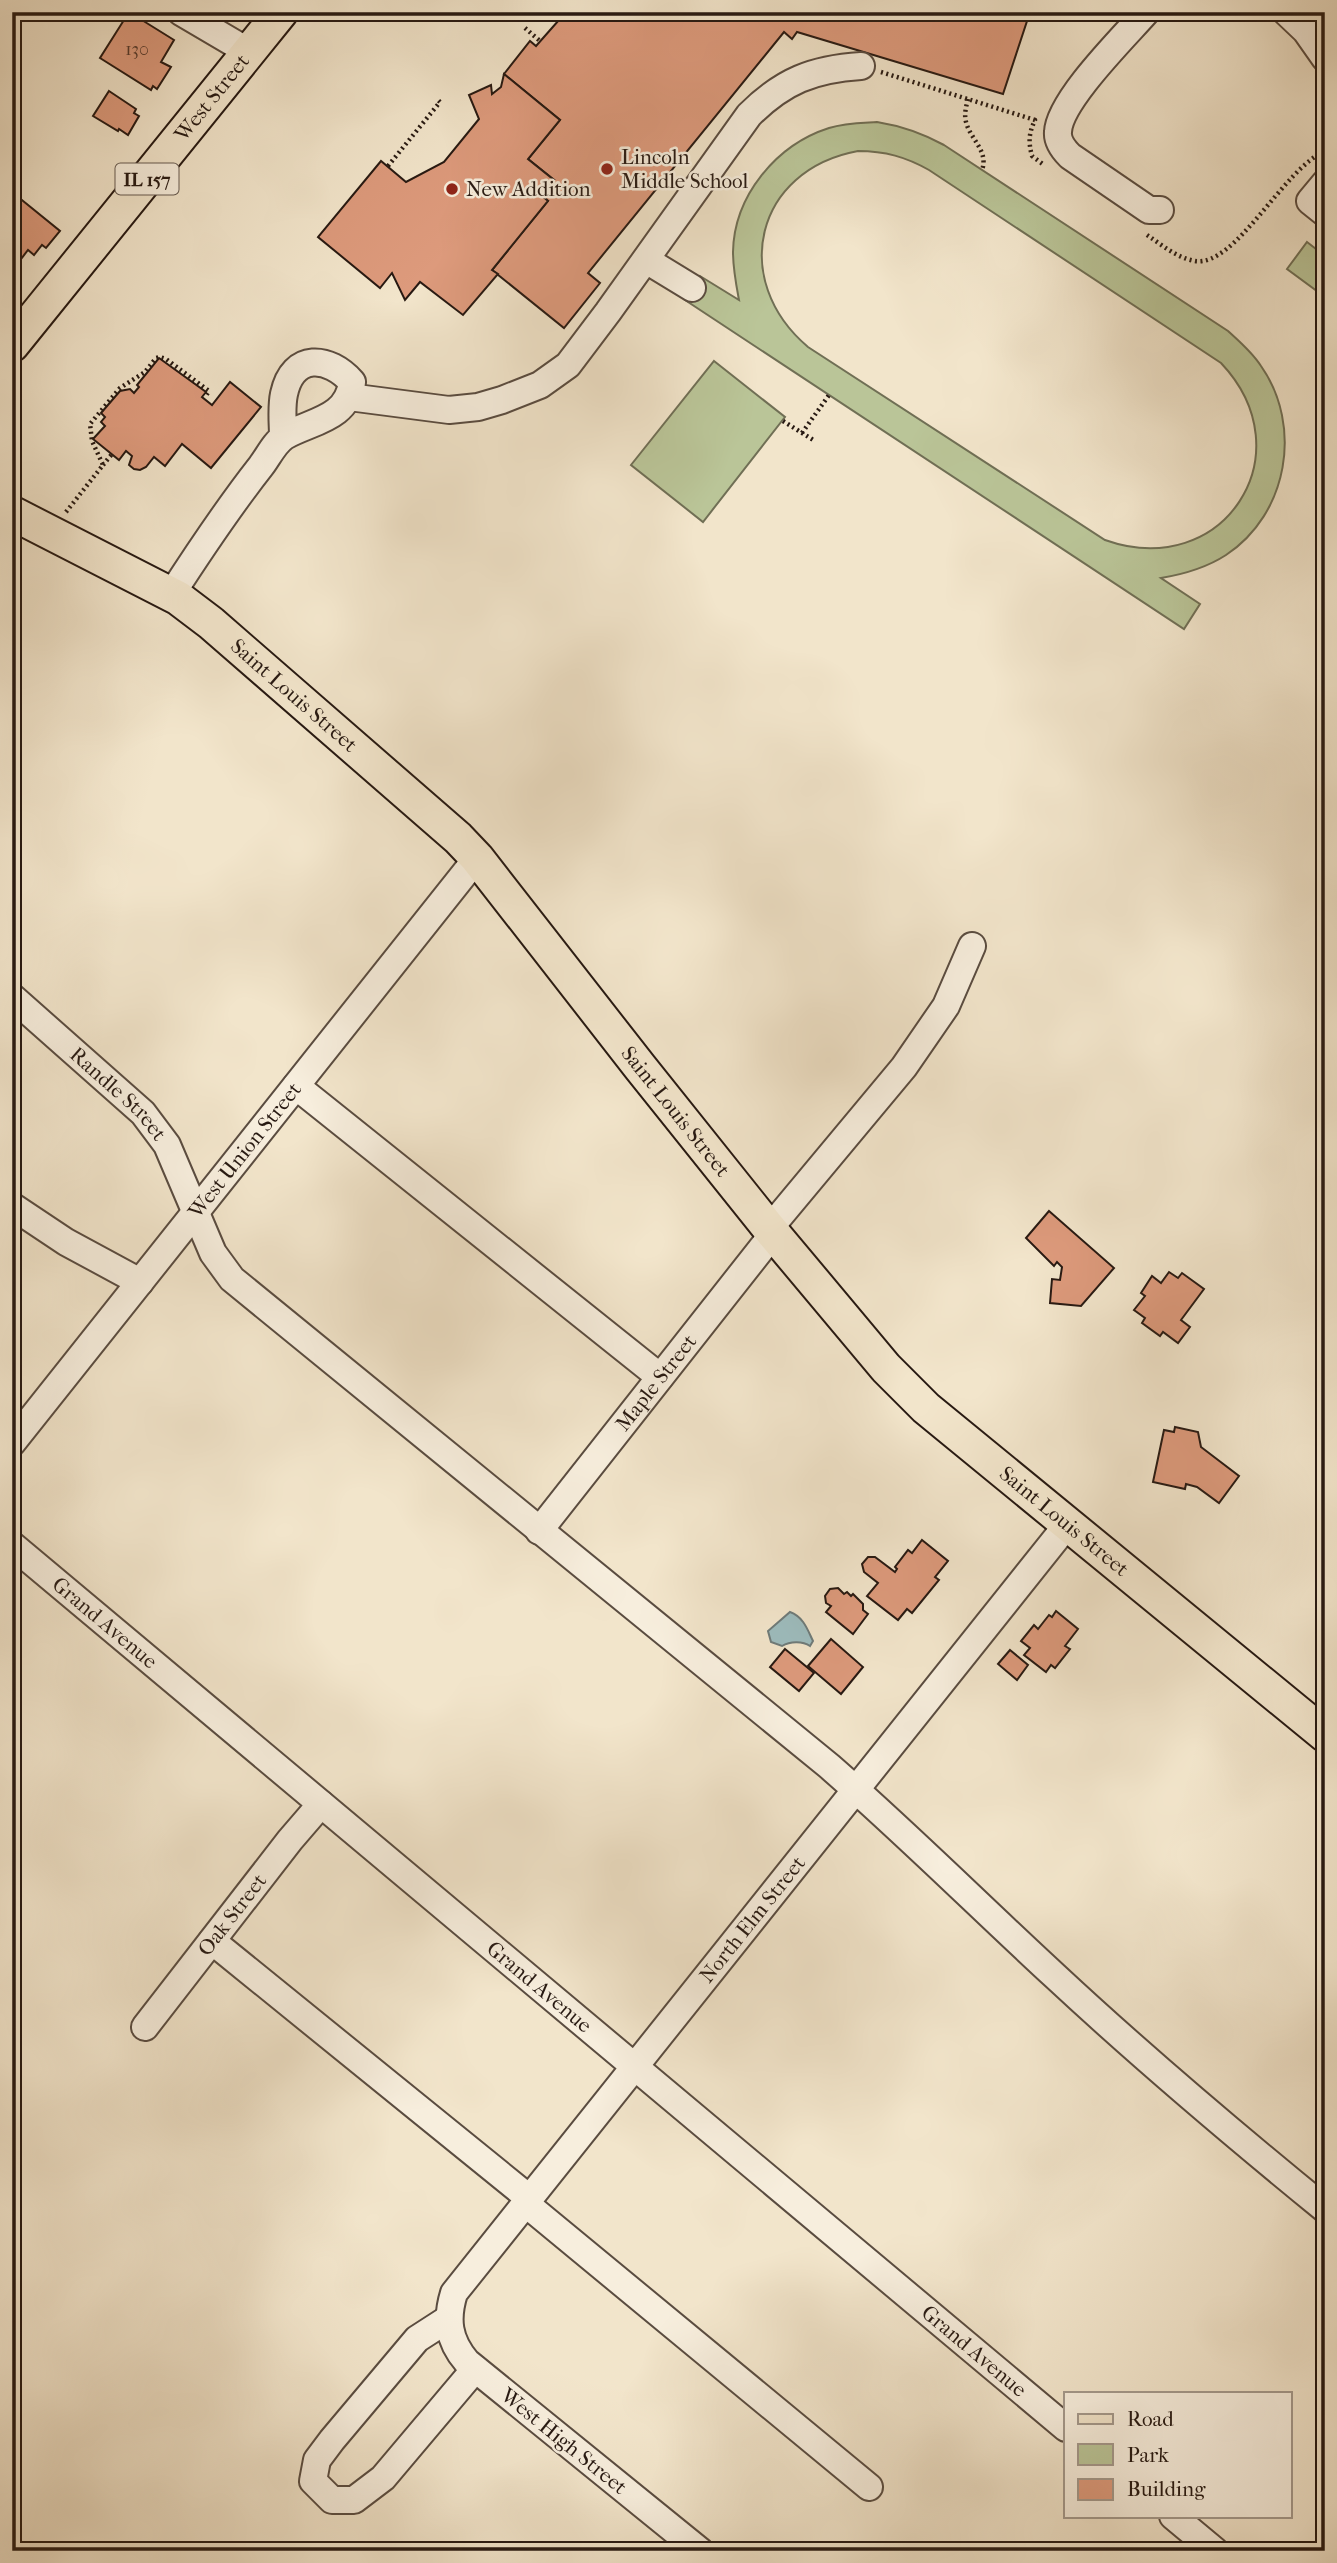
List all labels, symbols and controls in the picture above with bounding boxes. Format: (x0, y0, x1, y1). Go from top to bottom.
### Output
house number: 130 (125, 39, 149, 60)
street label: West Street (169, 49, 254, 147)
place label: Lincoln Middle School (621, 145, 749, 193)
marker: Lincoln Middle School (599, 161, 615, 177)
road number: IL 157 (116, 164, 178, 195)
place label: New Addition (466, 177, 591, 201)
marker: New Addition (444, 181, 460, 197)
street label: Saint Louis Street (226, 634, 363, 757)
street label: Randle Street (65, 1042, 172, 1146)
street label: Saint Louis Street (616, 1042, 735, 1182)
street label: West Union Street (183, 1077, 306, 1224)
street label: Maple Street (611, 1329, 702, 1436)
street label: Saint Louis Street (995, 1461, 1134, 1582)
street label: Grand Avenue (47, 1572, 162, 1673)
street label: North Elm Street (695, 1851, 810, 1987)
street label: Oak Street (193, 1869, 272, 1961)
street label: Grand Avenue (482, 1936, 597, 2038)
street label: Grand Avenue (917, 2300, 1031, 2402)
street label: West High Street (495, 2382, 632, 2499)
legend (1064, 2392, 1292, 2518)
text: Road (1127, 2407, 1174, 2431)
text: Park (1127, 2443, 1169, 2467)
text: Building (1127, 2477, 1206, 2501)

